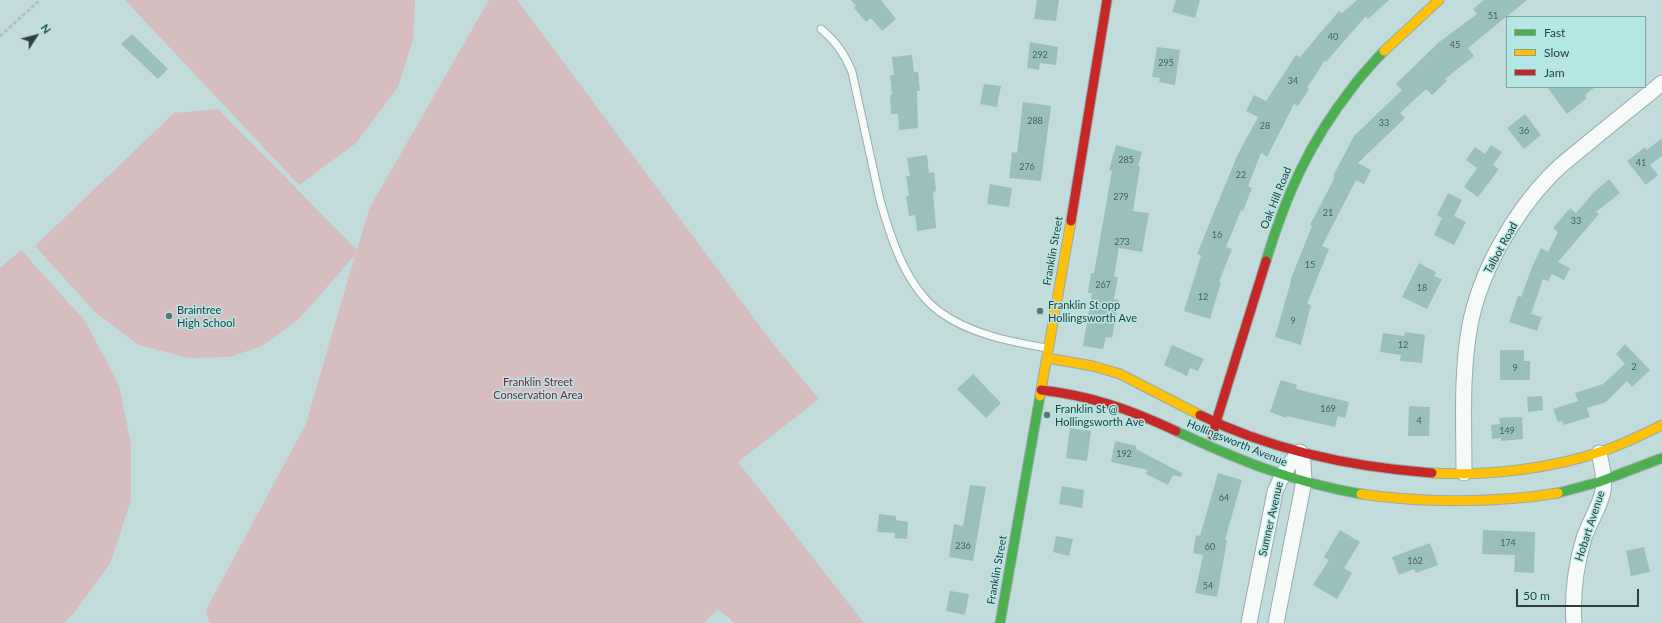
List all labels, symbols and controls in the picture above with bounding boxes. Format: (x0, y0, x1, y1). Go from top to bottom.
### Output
house number: 51 (1488, 11, 1498, 21)
north arrow (16, 16, 56, 56)
legend (1506, 16, 1646, 88)
text: N (38, 21, 54, 36)
text: Fast (1544, 25, 1565, 40)
house number: 40 (1328, 32, 1338, 42)
house number: 45 (1450, 40, 1460, 50)
text: Slow (1544, 45, 1569, 60)
house number: 292 (1032, 50, 1048, 60)
house number: 295 (1158, 58, 1174, 68)
text: Jam (1544, 65, 1565, 80)
house number: 34 (1288, 76, 1298, 86)
house number: 288 (1027, 116, 1043, 126)
house number: 33 (1379, 118, 1389, 128)
house number: 28 (1260, 121, 1270, 131)
house number: 36 (1519, 126, 1529, 136)
house number: 285 (1118, 155, 1134, 165)
house number: 41 (1636, 158, 1646, 168)
house number: 276 (1019, 162, 1035, 172)
street label: Oak Hill Road (1258, 165, 1294, 231)
house number: 22 (1236, 170, 1246, 180)
house number: 279 (1113, 192, 1129, 202)
house number: 21 (1323, 208, 1333, 218)
street label: Franklin Street (1040, 215, 1066, 287)
house number: 33 (1571, 216, 1581, 226)
street label: Talbot Road (1481, 220, 1521, 276)
house number: 16 (1212, 230, 1222, 240)
house number: 273 (1114, 237, 1130, 247)
house number: 15 (1305, 260, 1315, 270)
house number: 267 (1095, 280, 1111, 290)
house number: 18 (1417, 283, 1427, 293)
house number: 12 (1198, 292, 1208, 302)
place label: Franklin St opp Hollingsworth Ave (1048, 298, 1137, 324)
place label: Braintree High School (177, 303, 235, 329)
marker: Franklin St opp Hollingsworth Ave (1035, 306, 1045, 316)
marker: Braintree High School (164, 311, 174, 321)
house number: 9 (1290, 316, 1296, 326)
house number: 12 (1398, 340, 1408, 350)
house number: 2 (1631, 362, 1637, 372)
house number: 9 (1512, 363, 1518, 373)
park label: Franklin Street Conservation Area (493, 375, 583, 401)
place label: Franklin St @ Hollingsworth Ave (1055, 402, 1144, 428)
house number: 169 (1320, 404, 1336, 414)
marker: Franklin St @ Hollingsworth Ave (1042, 410, 1052, 420)
house number: 4 (1416, 416, 1422, 426)
street label: Hollingsworth Avenue (1185, 417, 1289, 469)
house number: 149 (1499, 426, 1515, 436)
house number: 192 (1116, 449, 1132, 459)
street label: Sumner Avenue (1256, 480, 1286, 558)
street label: Hobart Avenue (1572, 489, 1608, 563)
house number: 64 (1219, 493, 1229, 503)
street label: Franklin Street (984, 534, 1010, 606)
house number: 174 (1500, 538, 1516, 548)
house number: 236 (955, 541, 971, 551)
house number: 60 (1205, 542, 1215, 552)
house number: 162 (1407, 556, 1423, 566)
house number: 54 (1203, 581, 1213, 591)
scale bar (1518, 581, 1641, 607)
text: 50 m (1523, 588, 1550, 603)

